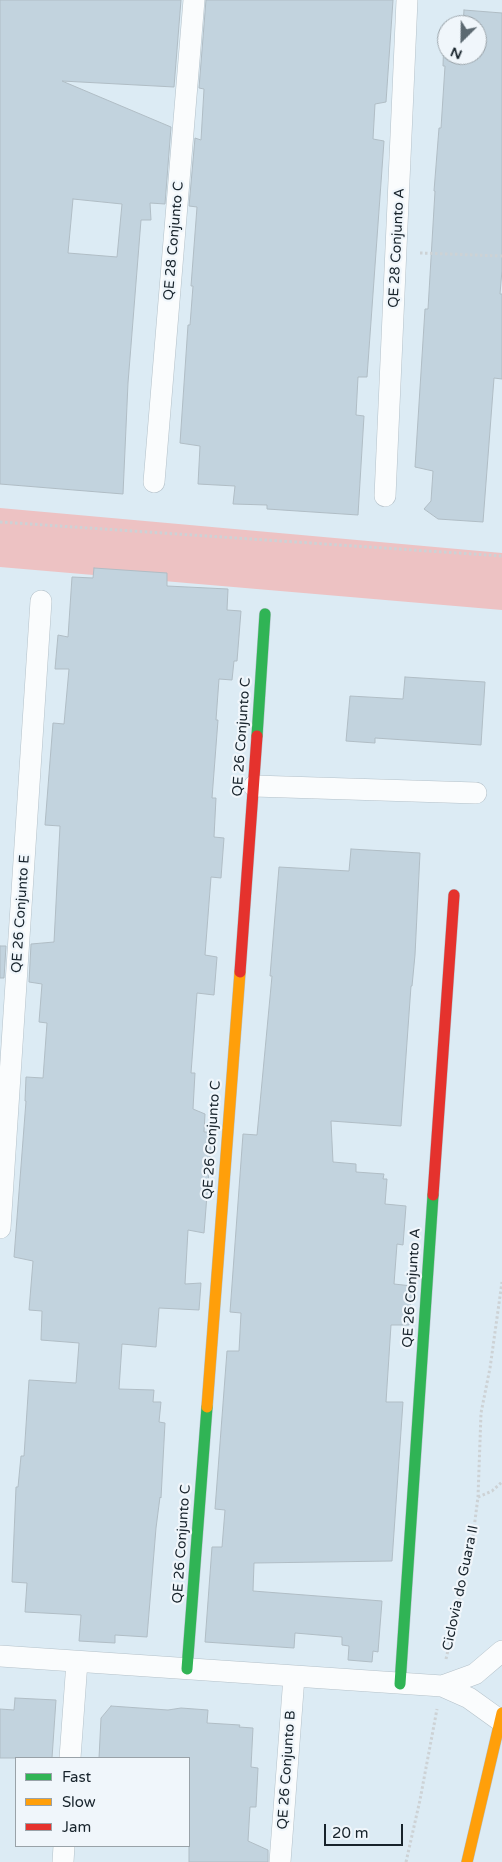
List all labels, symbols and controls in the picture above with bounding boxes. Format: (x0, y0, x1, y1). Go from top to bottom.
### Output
north arrow (437, 15, 487, 65)
text: N (448, 43, 465, 63)
street label: QE 28 Conjunto C (160, 181, 188, 301)
street label: QE 28 Conjunto A (385, 188, 409, 308)
street label: QE 26 Conjunto C (229, 677, 255, 797)
street label: QE 26 Conjunto E (8, 854, 34, 974)
street label: QE 26 Conjunto C (199, 1080, 225, 1200)
street label: QE 26 Conjunto A (399, 1228, 425, 1348)
street label: QE 26 Conjunto C (169, 1484, 195, 1604)
street label: Ciclovia do Guara II (439, 1524, 483, 1652)
street label: QE 26 Conjunto B (274, 1710, 300, 1830)
legend (15, 1757, 190, 1847)
text: Fast (62, 1768, 91, 1786)
text: Slow (62, 1793, 96, 1811)
scale bar (327, 1814, 406, 1846)
text: Jam (62, 1818, 91, 1836)
text: 20 m (332, 1824, 369, 1842)

